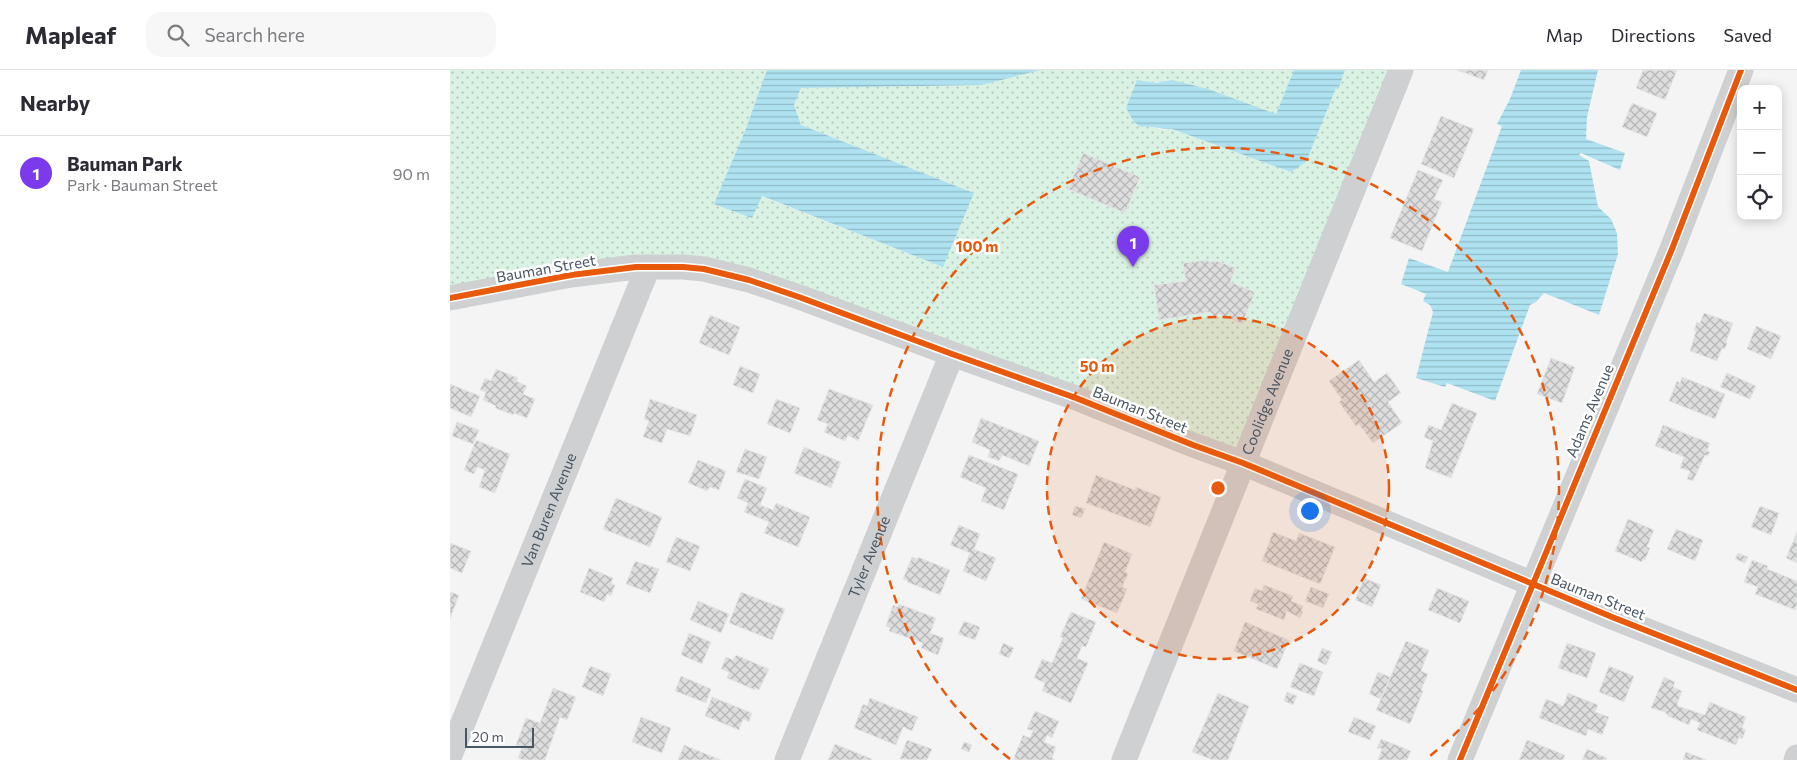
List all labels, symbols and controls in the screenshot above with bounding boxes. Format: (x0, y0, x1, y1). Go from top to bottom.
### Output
search box (146, 12, 496, 57)
text: Mapleaf (25, 20, 116, 49)
icon: search (164, 21, 192, 49)
text: Search here (204, 23, 305, 46)
text: Map (1546, 24, 1583, 46)
text: Directions (1611, 24, 1695, 46)
text: Saved (1723, 24, 1772, 46)
map controls (1737, 85, 1782, 220)
button: + (1737, 85, 1782, 130)
text: Nearby (20, 90, 90, 115)
button: − (1737, 130, 1782, 175)
text: Bauman Park (67, 152, 183, 175)
text: 1 (32, 164, 40, 183)
text: 90 m (393, 164, 430, 183)
text: Park · Bauman Street (67, 175, 218, 194)
button: locate (1737, 175, 1782, 220)
pin: 1 (1117, 226, 1149, 267)
text: 100 m (956, 237, 998, 255)
street label: Bauman Street (495, 250, 597, 286)
street label: Coolidge Avenue (1237, 345, 1296, 457)
text: 50 m (1080, 357, 1114, 375)
street label: Adams Avenue (1561, 361, 1617, 460)
street label: Bauman Street (1090, 382, 1190, 436)
street label: Van Buren Avenue (517, 450, 580, 570)
centre of rings (1209, 479, 1227, 497)
your location (1297, 498, 1323, 524)
street label: Tyler Avenue (844, 513, 893, 600)
street label: Bauman Street (1548, 569, 1648, 623)
scale bar (465, 725, 534, 748)
text: 20 m (472, 728, 504, 745)

